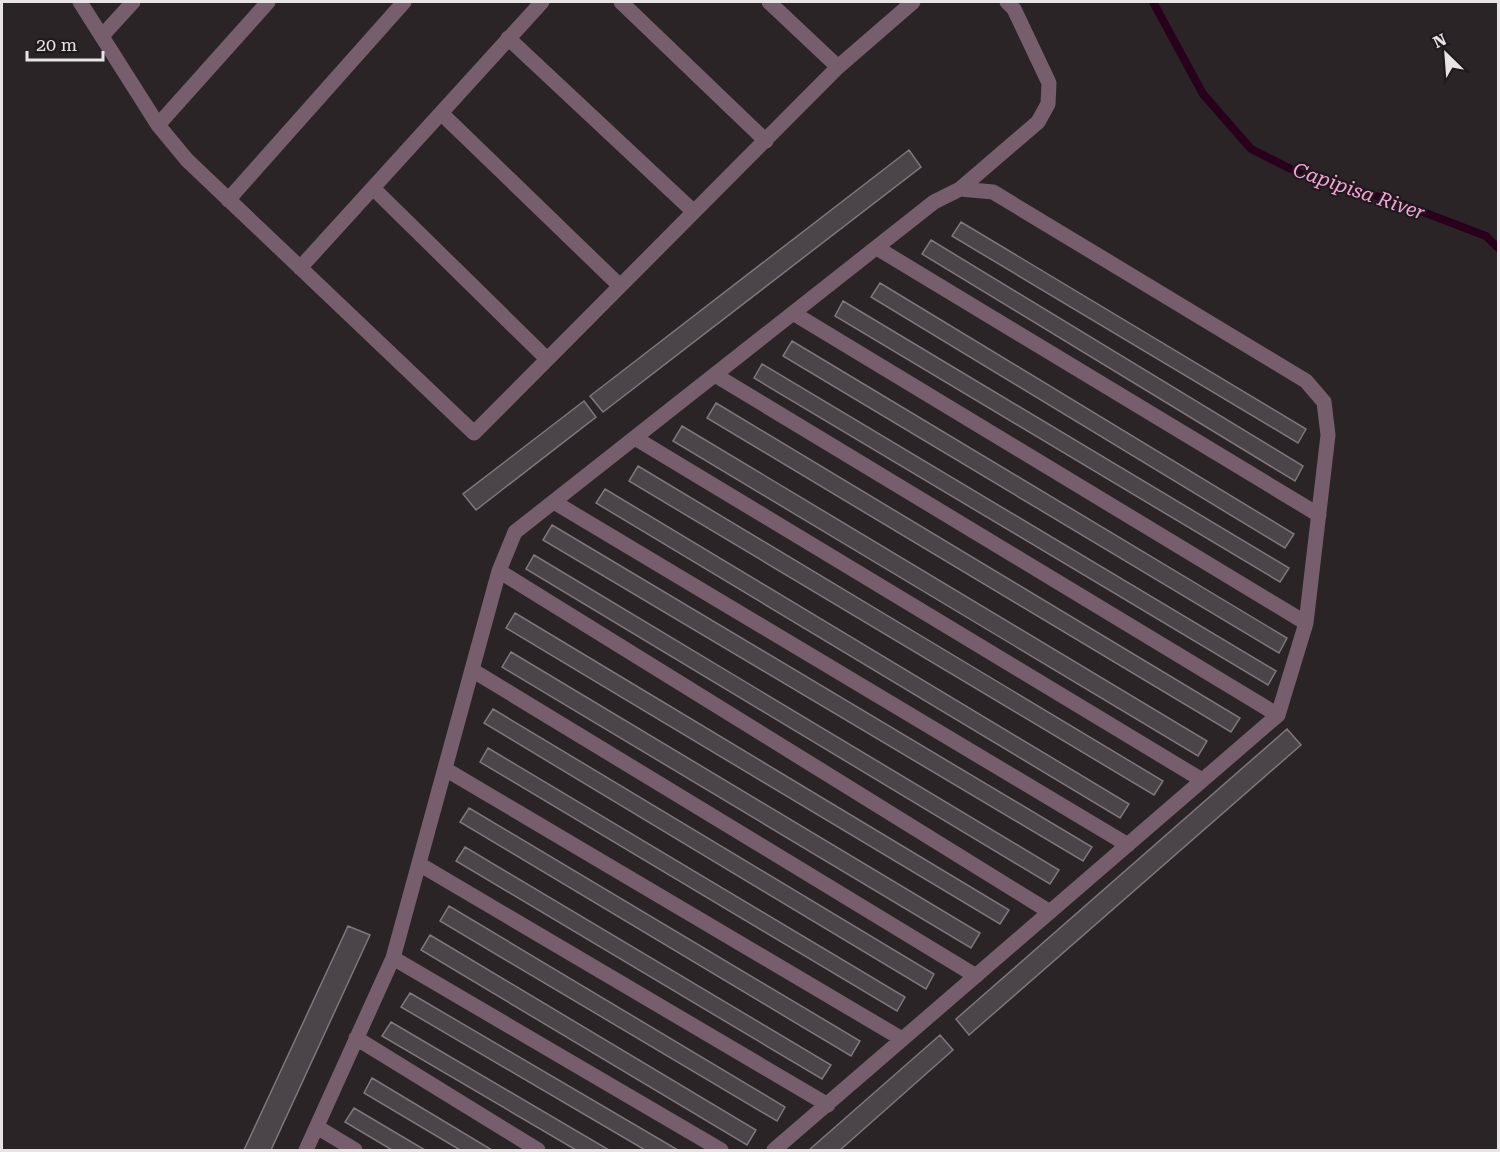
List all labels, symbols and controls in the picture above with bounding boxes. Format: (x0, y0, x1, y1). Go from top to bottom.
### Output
scale bar (27, 24, 104, 62)
north arrow (1416, 24, 1476, 84)
text: N (1430, 30, 1449, 52)
text: 20 m (36, 34, 77, 55)
water label: Capipisa River (1290, 157, 1429, 225)

